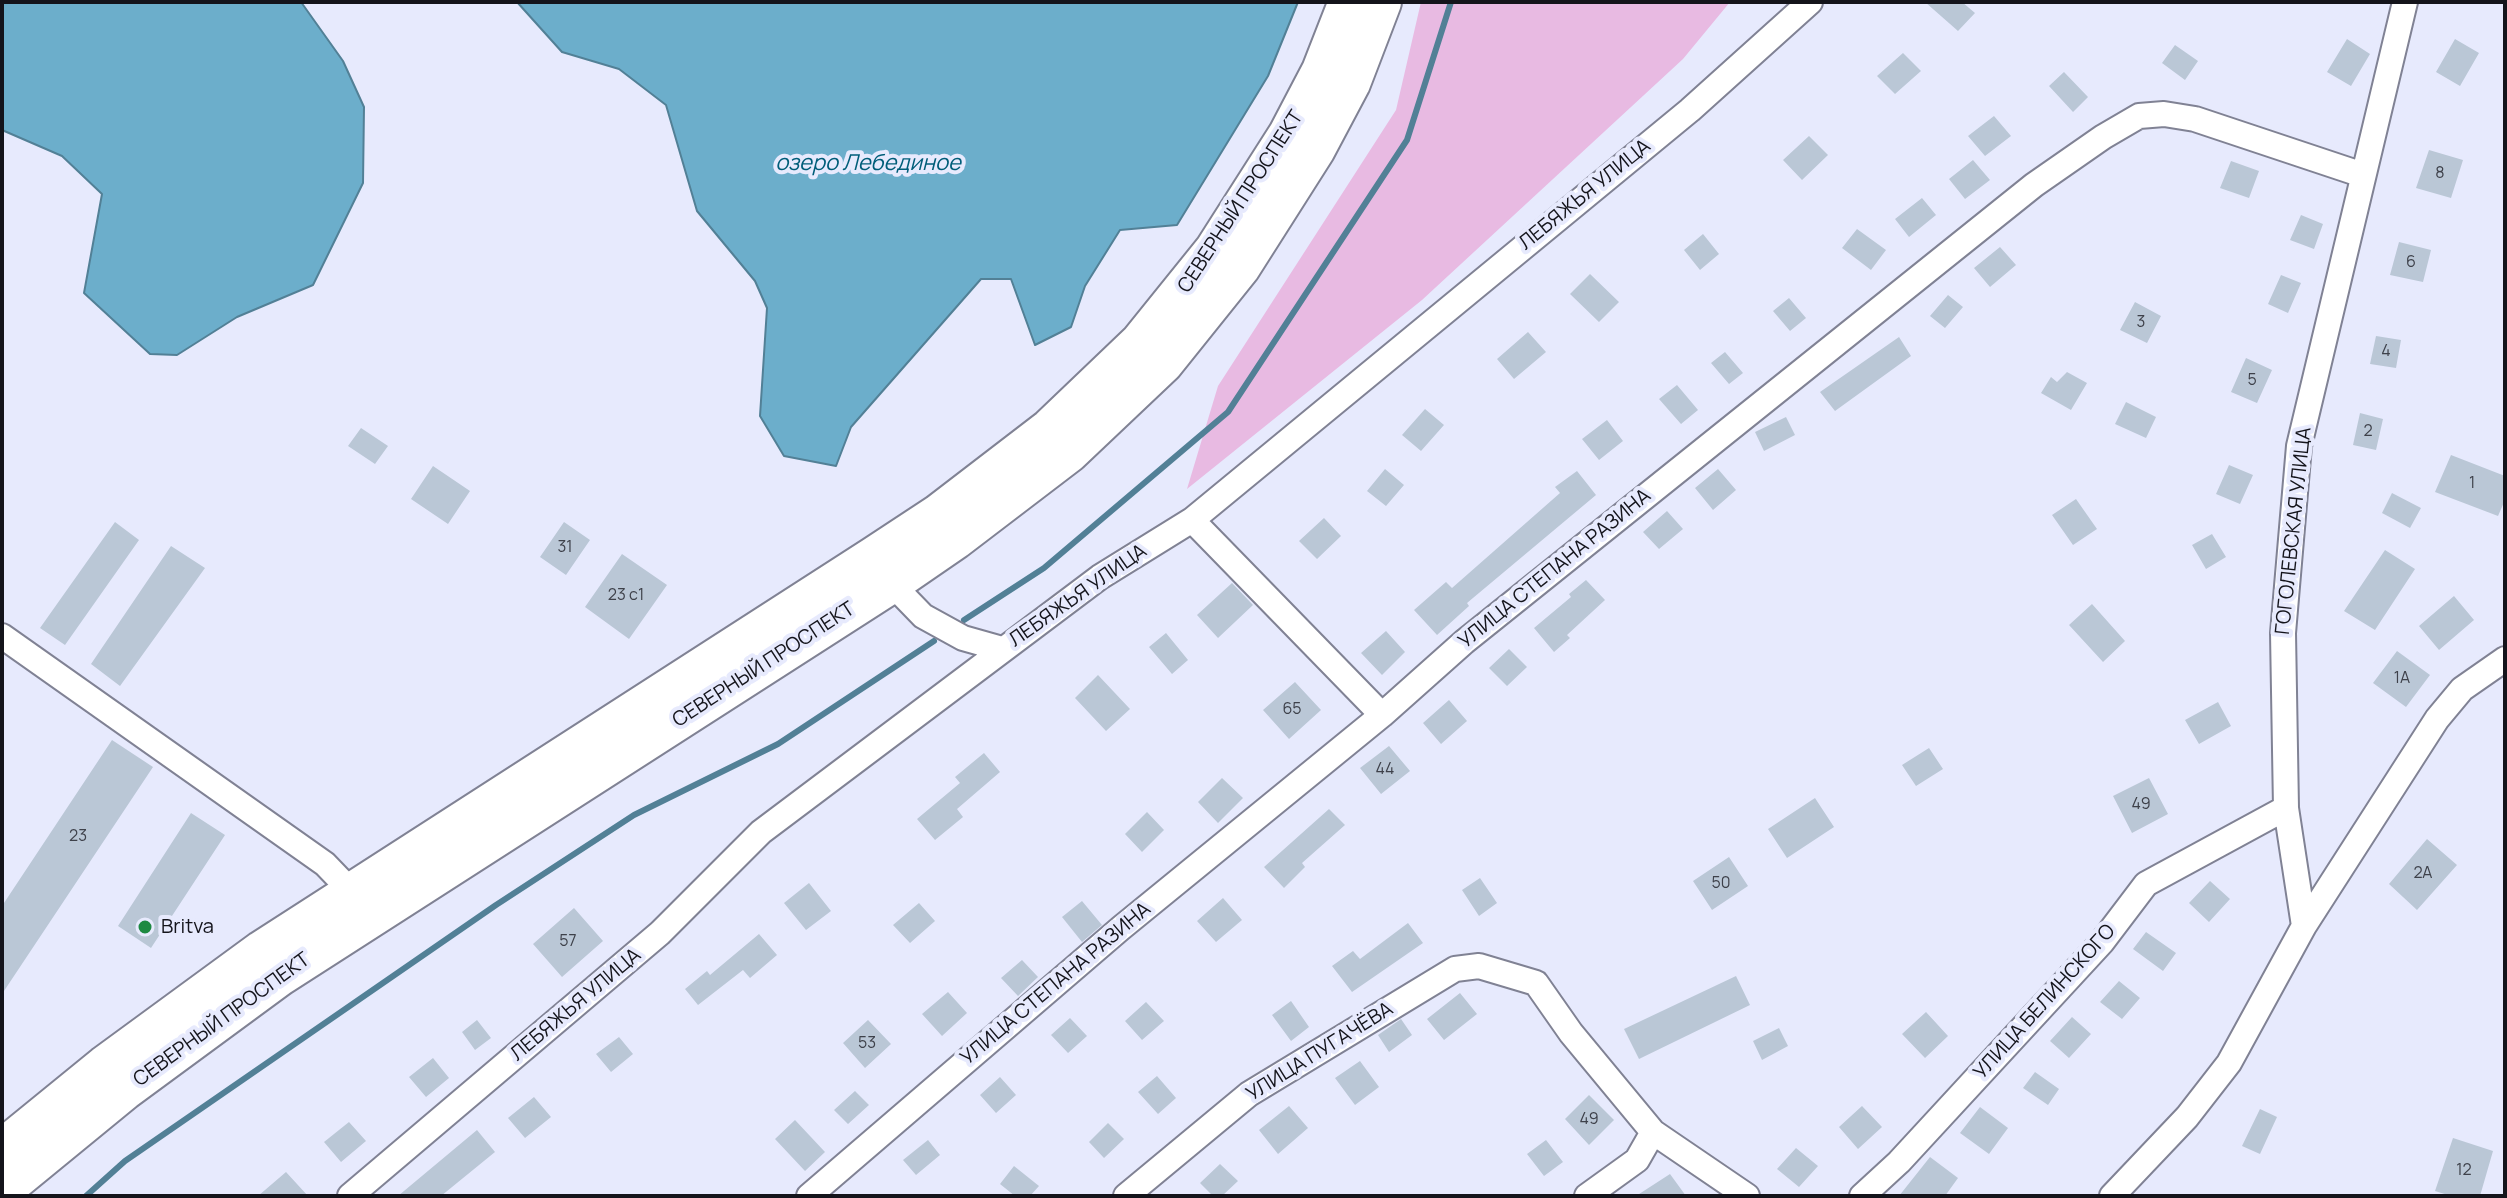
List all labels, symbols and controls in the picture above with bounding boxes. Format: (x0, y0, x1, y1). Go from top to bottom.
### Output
street label: СЕВЕРНЫЙ ПРОСПЕКТ (1173, 106, 1309, 298)
street label: ЛЕБЯЖЬЯ УЛИЦА (1514, 135, 1656, 255)
water label: озеро Лебединое (775, 151, 961, 177)
house number: 8 (2435, 164, 2445, 184)
house number: 6 (2406, 253, 2416, 273)
house number: 3 (2137, 313, 2145, 333)
house number: 4 (2381, 342, 2391, 362)
house number: 5 (2247, 371, 2257, 391)
house number: 2 (2363, 422, 2373, 442)
street label: ГОГОЛЕВСКАЯ УЛИЦА (2271, 426, 2317, 636)
house number: 1 (2469, 474, 2475, 494)
street label: УЛИЦА СТЕПАНА РАЗИНА (1454, 484, 1656, 654)
house number: 31 (557, 538, 573, 558)
street label: ЛЕБЯЖЬЯ УЛИЦА (1005, 540, 1151, 652)
house number: 23 с1 (608, 586, 644, 606)
street label: СЕВЕРНЫЙ ПРОСПЕКТ (668, 597, 860, 733)
house number: 1А (2394, 669, 2410, 689)
house number: 65 (1282, 700, 1302, 720)
house number: 44 (1375, 760, 1395, 780)
house number: 49 (2131, 795, 2151, 815)
house number: 23 (69, 827, 87, 847)
house number: 2А (2414, 864, 2432, 884)
house number: 50 (1712, 874, 1730, 894)
street label: УЛИЦА СТЕПАНА РАЗИНА (956, 898, 1156, 1070)
place label: Britva (161, 915, 214, 939)
marker: Britva (136, 918, 154, 936)
street label: УЛИЦА БЕЛИНСКОГО (1969, 920, 2121, 1084)
house number: 57 (559, 932, 577, 952)
street label: ЛЕБЯЖЬЯ УЛИЦА (506, 944, 646, 1066)
street label: СЕВЕРНЫЙ ПРОСПЕКТ (129, 948, 315, 1092)
street label: УЛИЦА ПУГАЧЁВА (1242, 997, 1398, 1107)
house number: 53 (858, 1034, 876, 1054)
house number: 49 (1579, 1110, 1599, 1130)
house number: 12 (2456, 1161, 2472, 1181)

